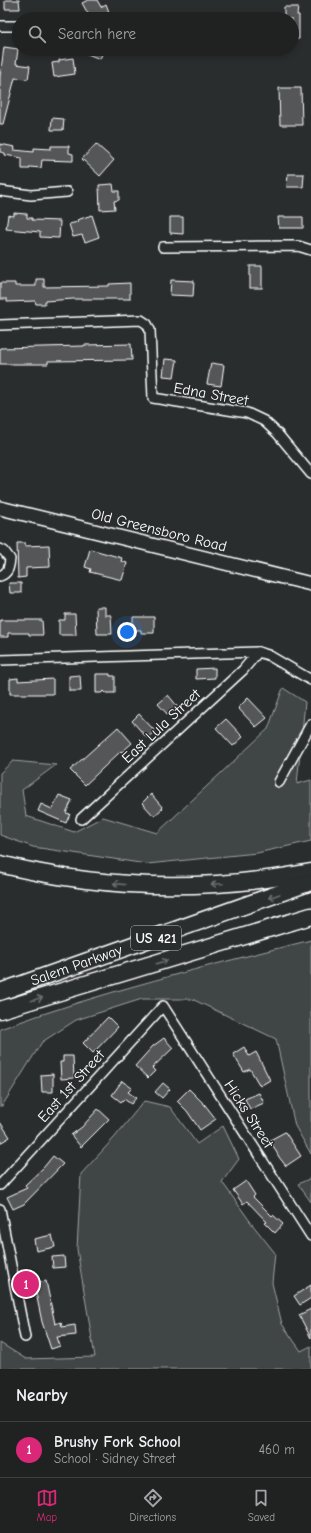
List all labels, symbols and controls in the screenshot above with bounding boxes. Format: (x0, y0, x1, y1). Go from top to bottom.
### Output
search box (12, 12, 299, 56)
icon: search (26, 23, 48, 45)
text: Search here (58, 25, 136, 43)
street label: Edna Street (172, 379, 250, 410)
street label: Old Greensboro Road (89, 504, 229, 556)
your location (117, 622, 137, 642)
street label: East Lula Street (118, 685, 205, 767)
one-way arrow (112, 880, 125, 888)
one-way arrow (211, 881, 224, 888)
one-way arrow (269, 892, 281, 900)
road number: US 421 (131, 926, 181, 950)
street label: Salem Parkway (28, 940, 125, 990)
one-way arrow (155, 958, 168, 965)
one-way arrow (31, 995, 44, 1002)
street label: East 1st Street (34, 1046, 109, 1126)
street label: Hicks Street (220, 1077, 278, 1152)
pin: 1 (13, 1269, 39, 1299)
text: Nearby (16, 1386, 67, 1405)
text: Brushy Fork School (54, 1433, 181, 1451)
text: 1 (26, 1442, 32, 1457)
text: 460 m (259, 1442, 295, 1457)
text: School · Sidney Street (54, 1451, 175, 1466)
tab: Map (36, 1487, 58, 1524)
tab: Directions (130, 1487, 176, 1524)
tab: Saved (248, 1487, 275, 1524)

